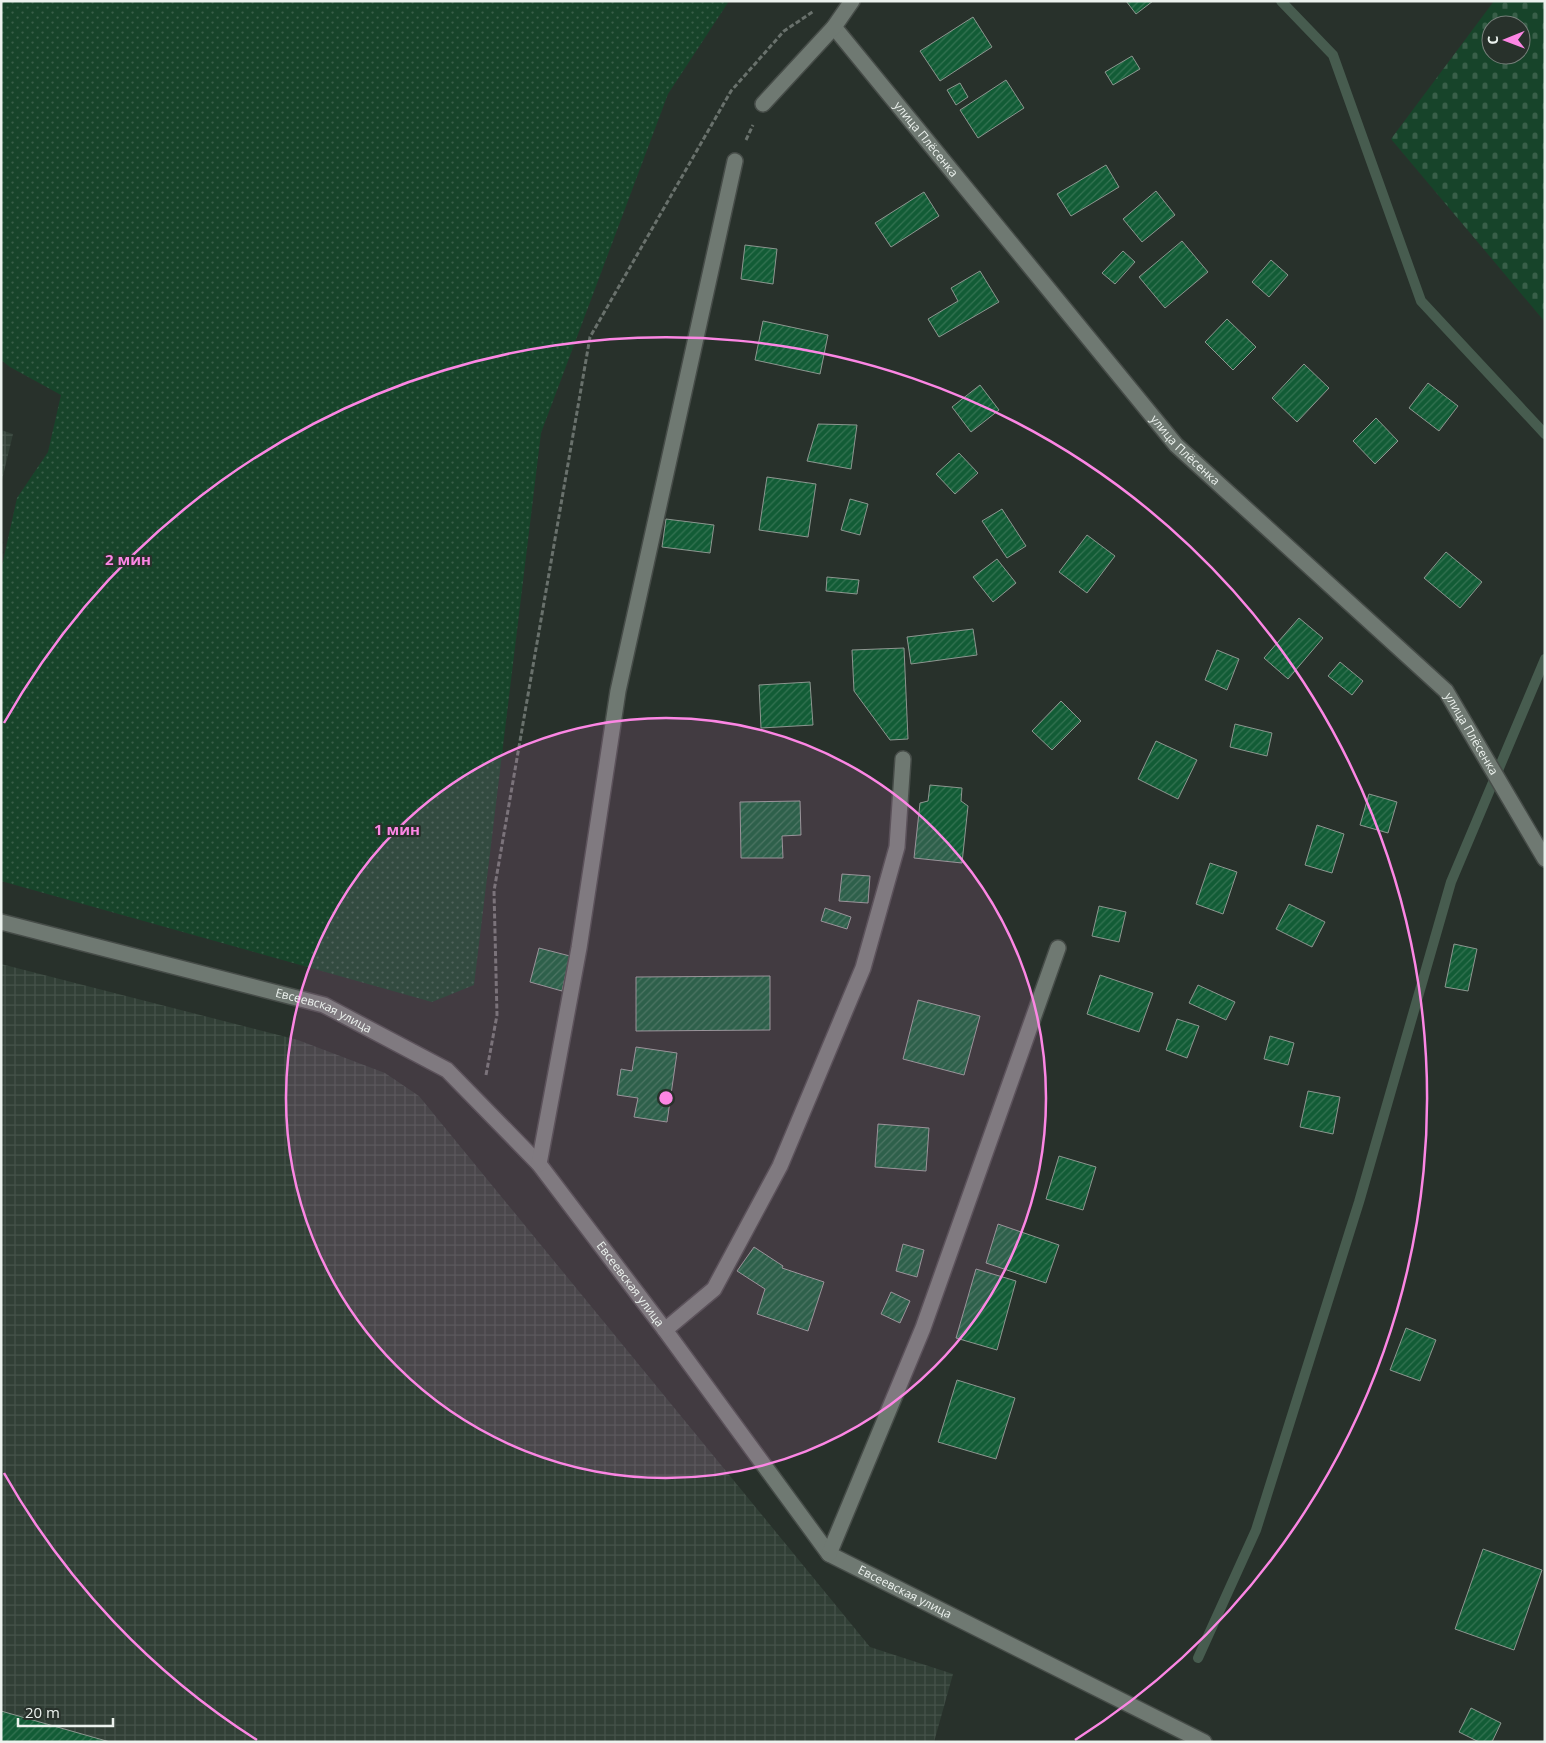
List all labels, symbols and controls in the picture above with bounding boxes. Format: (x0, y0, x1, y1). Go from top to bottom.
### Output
north arrow (1481, 15, 1531, 65)
text: С (1483, 36, 1502, 45)
street label: улица Плёсенка (890, 97, 962, 180)
street label: улица Плёсенка (1147, 411, 1224, 489)
text: 2 мин (105, 549, 151, 569)
street label: улица Плёсенка (1441, 689, 1503, 778)
text: 1 мин (374, 819, 420, 839)
street label: Евсеевская улица (274, 984, 375, 1037)
centre of rings (657, 1089, 675, 1107)
street label: Евсеевская улица (593, 1238, 668, 1330)
street label: Евсеевская улица (855, 1561, 955, 1622)
scale bar (18, 1696, 112, 1728)
text: 20 m (25, 1702, 60, 1722)

